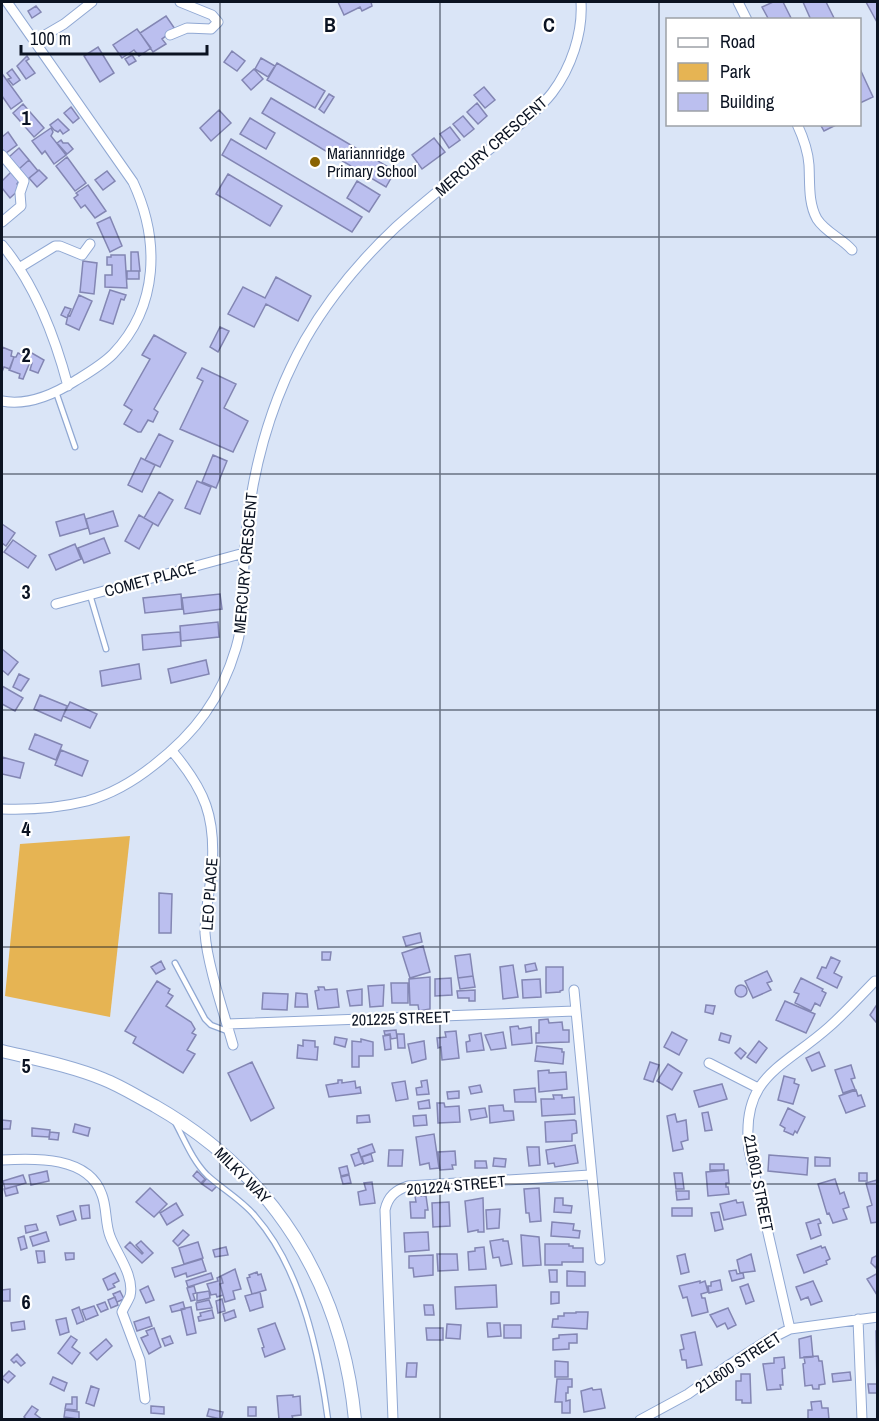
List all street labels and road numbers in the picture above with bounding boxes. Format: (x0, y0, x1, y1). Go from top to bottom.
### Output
street label: MERCURY CRESCENT (430, 91, 552, 201)
street label: MERCURY CRESCENT (228, 491, 262, 635)
street label: COMET PLACE (102, 556, 198, 602)
street label: LEO PLACE (195, 857, 223, 931)
street label: 201225 STREET (351, 1005, 451, 1031)
street label: 211601 STREET (739, 1133, 779, 1233)
street label: MILKY WAY (210, 1142, 276, 1208)
street label: 201224 STREET (406, 1170, 506, 1200)
street label: 211600 STREET (691, 1326, 785, 1398)

